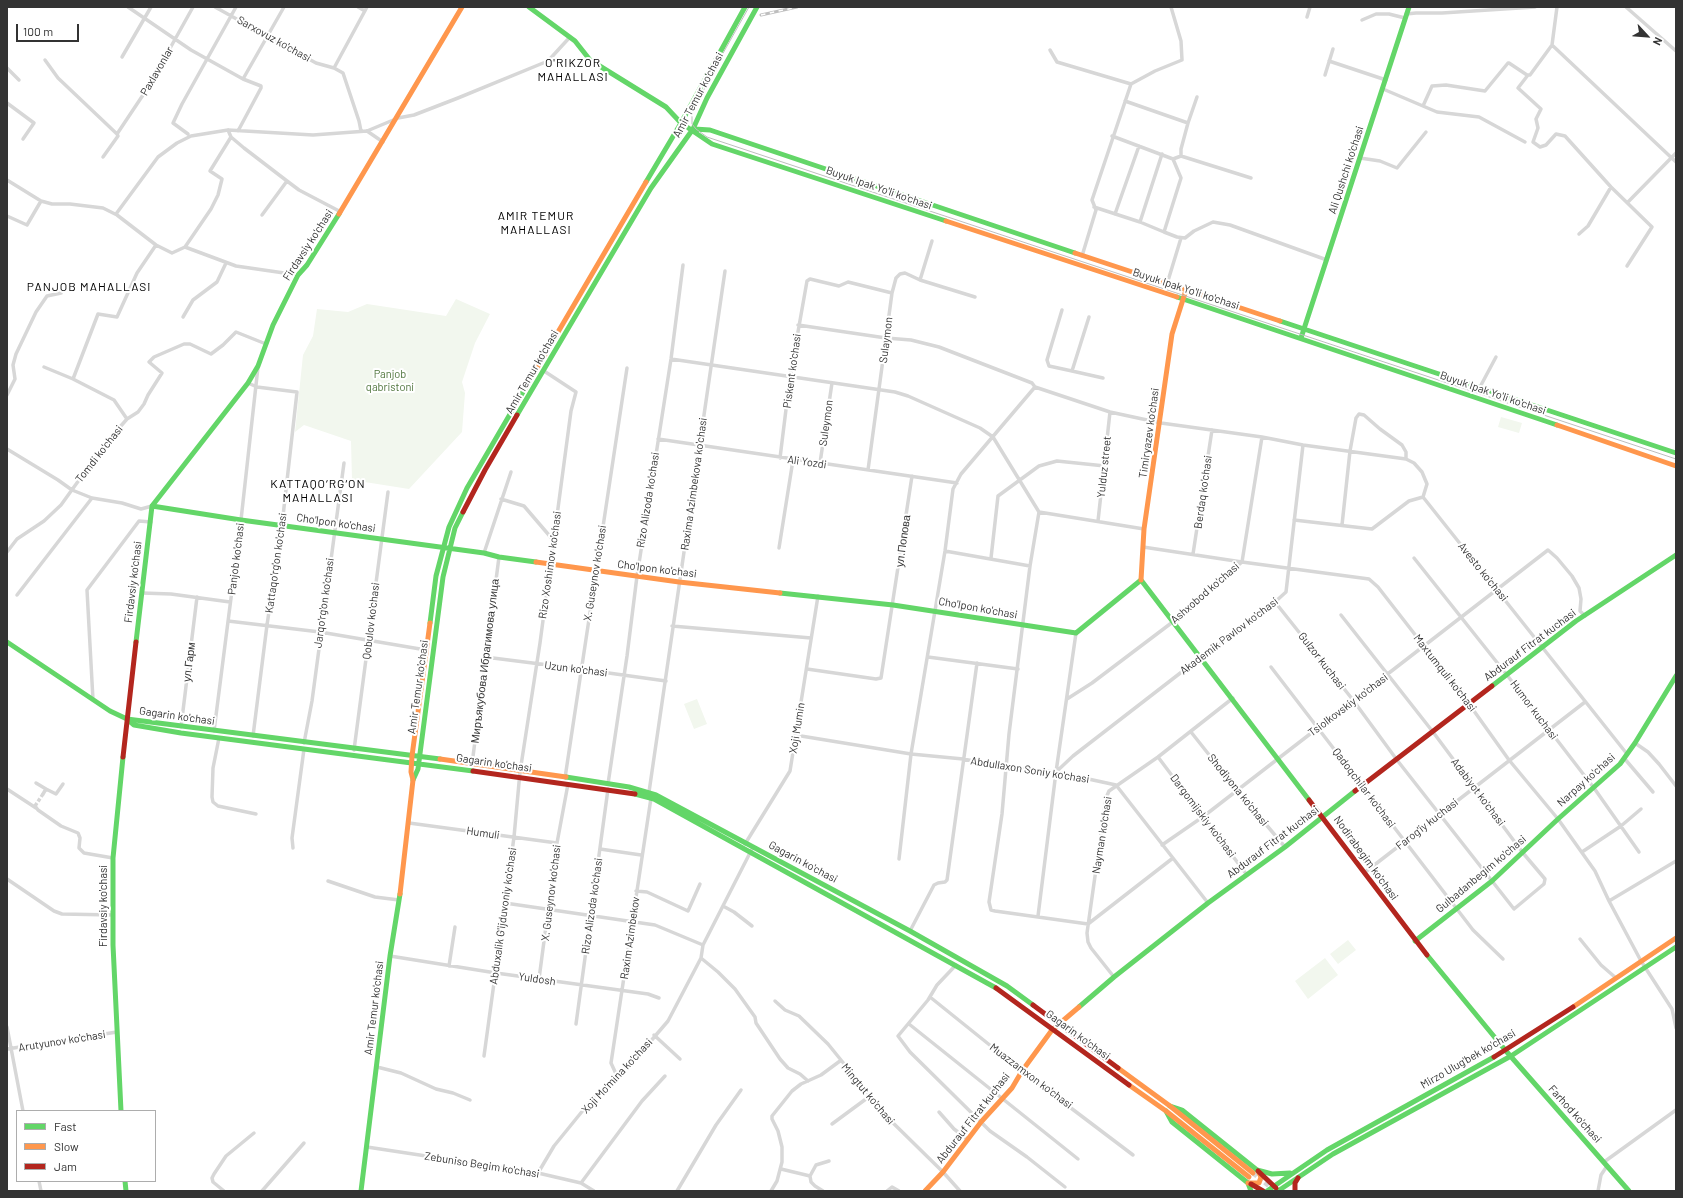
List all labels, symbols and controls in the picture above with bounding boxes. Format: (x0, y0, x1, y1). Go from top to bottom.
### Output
street label: Sarxovuz ko'chasi (235, 13, 313, 65)
scale bar (18, 16, 81, 42)
north arrow (1627, 16, 1667, 56)
text: 100 m (23, 24, 53, 38)
text: N (1651, 35, 1666, 48)
street label: Paxlavonlar (138, 44, 176, 98)
street label: Amir Temur ko'chasi (670, 50, 726, 140)
district label: O'RIKZOR MAHALLASI (537, 56, 609, 84)
street label: Ali Qushchi ko'chasi (1326, 124, 1366, 216)
street label: Buyuk Ipak Yo'li ko'chasi (824, 164, 934, 212)
street label: Firdavsiy ko'chasi (280, 207, 336, 283)
district label: AMIR TEMUR MAHALLASI (498, 209, 574, 237)
street label: Buyuk Ipak Yo'li ko'chasi (1131, 266, 1241, 312)
district label: PANJOB MAHALLASI (27, 280, 151, 294)
street label: Sulaymon (877, 316, 895, 364)
street label: Amir Temur ko'chasi (503, 328, 561, 416)
street label: Piskent ko'chasi (780, 333, 804, 409)
park label: Panjob qabristoni (366, 367, 414, 393)
street label: Buyuk Ipak Yo'li ko'chasi (1438, 369, 1548, 417)
street label: Timiryazev ko'chasi (1136, 387, 1162, 479)
street label: Suleymon (816, 399, 836, 447)
street label: Raxima Azimbekova ko'chasi (678, 417, 710, 551)
street label: Tomdi ko'chasi (73, 423, 125, 485)
street label: Yulduz street (1094, 435, 1114, 499)
street label: Rizo Alizoda ko'chasi (634, 451, 662, 549)
street label: Ali Yozdi (787, 453, 827, 471)
street label: Berdaq ko'chasi (1191, 454, 1215, 530)
district label: KATTAQO‘RG‘ON MAHALLASI (270, 477, 366, 505)
street label: Rizo Xoshimov ko'chasi (536, 510, 564, 620)
street label: Cho'lpon ko'chasi (296, 511, 376, 535)
street label: Kattaqo'rg'on ko'chasi (262, 512, 290, 614)
street label: ул.Попова (893, 514, 913, 568)
street label: Panjob ko'chasi (225, 522, 247, 596)
street label: X. Guseynov ko'chasi (581, 524, 609, 622)
street label: Firdavsiy ko'chasi (121, 540, 145, 624)
street label: Avesto ko'chasi (1455, 540, 1511, 604)
street label: Jarqo'rg'on ko'chasi (311, 557, 337, 649)
street label: Cho'lpon ko'chasi (617, 558, 697, 580)
street label: Ashxobod ko'chasi (1168, 560, 1242, 626)
street label: Миръякубова Ибрагимова улица (468, 578, 502, 744)
street label: Qobulov ko'chasi (360, 582, 382, 660)
street label: Cho'lpon ko'chasi (937, 595, 1019, 621)
street label: Akademik Pavlov ko'chasi (1177, 595, 1281, 677)
street label: Abdurauf Fitrat kuchasi (1481, 606, 1579, 684)
street label: Gulzor kuchasi (1296, 630, 1348, 692)
street label: Maxtumquli ko'chasi (1411, 632, 1479, 714)
street label: Amir Temur ko'chasi (405, 639, 431, 735)
street label: ул.Гарм (180, 641, 198, 683)
street label: Uzun ko'chasi (544, 659, 608, 679)
street label: Tsiolkovskiy ko'chasi (1305, 671, 1391, 739)
street label: Humor kuchasi (1507, 678, 1561, 742)
street label: Xoji Mumin (786, 702, 808, 754)
street label: Gagarin ko'chasi (138, 704, 216, 728)
street label: Qadoqchilar ko'chasi (1330, 746, 1398, 830)
street label: Gagarin ko'chasi (455, 751, 533, 775)
street label: Shodiyona ko'chasi (1205, 751, 1271, 829)
street label: Narpay ko'chasi (1554, 751, 1618, 809)
street label: Abdullaxon Soniy ko'chasi (970, 754, 1090, 786)
street label: Adabiyot ko'chasi (1448, 756, 1508, 828)
street label: Dargomijskiy ko'chasi (1167, 772, 1239, 860)
street label: Nayman ko'chasi (1089, 795, 1115, 875)
street label: Farog'iy kuchasi (1393, 796, 1461, 852)
street label: Abdurauf Fitrat kuchasi (1224, 803, 1322, 881)
street label: Nodirabegim ko'chasi (1331, 813, 1401, 903)
street label: Humuli (466, 824, 500, 842)
street label: Gulbadanbegim ko'chasi (1433, 832, 1529, 916)
street label: Gagarin ko'chasi (766, 838, 840, 886)
street label: X. Guseynov ko'chasi (539, 844, 563, 942)
street label: Abduxalik G'ijduvoniy ko'chasi (487, 847, 519, 985)
street label: Rizo Alizoda ko'chasi (579, 857, 605, 955)
street label: Firdavsiy ko'chasi (96, 865, 110, 947)
street label: Raxim Azimbekov (618, 896, 642, 980)
street label: Amir Temur ko'chasi (362, 960, 386, 1056)
street label: Yuldosh (517, 970, 557, 988)
street label: Gagarin ko'chasi (1043, 1007, 1113, 1063)
street label: Mirzo Ulug'bek ko'chasi (1418, 1026, 1518, 1092)
street label: Arutyunov ko'chasi (17, 1028, 107, 1054)
street label: Xoji Mo'mina ko'chasi (579, 1036, 655, 1116)
street label: Muazzamxon ko'chasi (987, 1040, 1075, 1112)
street label: Mingtut ko'chasi (839, 1061, 897, 1127)
street label: Abdurauf Fitrat kuchasi (933, 1070, 1013, 1166)
street label: Farhod ko'chasi (1546, 1082, 1604, 1146)
legend (16, 1110, 156, 1182)
text: Fast (54, 1119, 77, 1133)
text: Slow (54, 1139, 79, 1153)
street label: Zebuniso Begim ko'chasi (424, 1149, 540, 1181)
text: Jam (54, 1159, 77, 1173)

